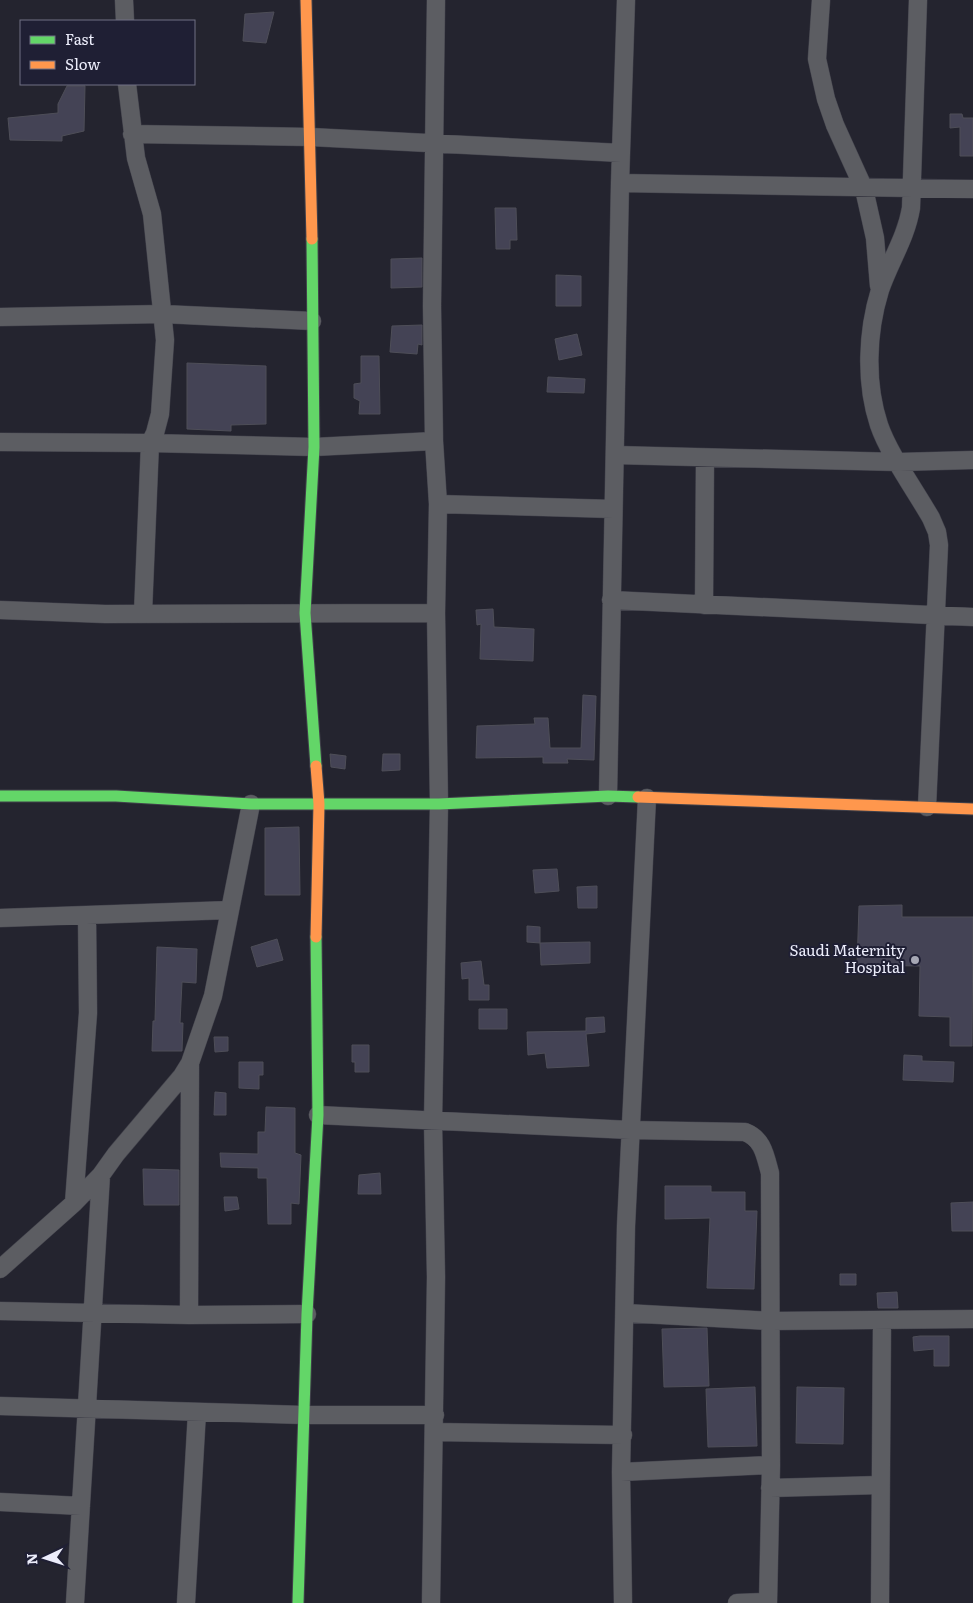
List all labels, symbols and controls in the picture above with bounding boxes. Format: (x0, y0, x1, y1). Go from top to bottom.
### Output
legend (20, 20, 195, 85)
text: Fast (65, 27, 94, 50)
text: Slow (65, 52, 100, 75)
place label: Saudi Maternity Hospital (790, 938, 905, 978)
marker: Saudi Maternity Hospital (909, 954, 921, 966)
north arrow (20, 1533, 70, 1583)
text: N (21, 1552, 41, 1566)

